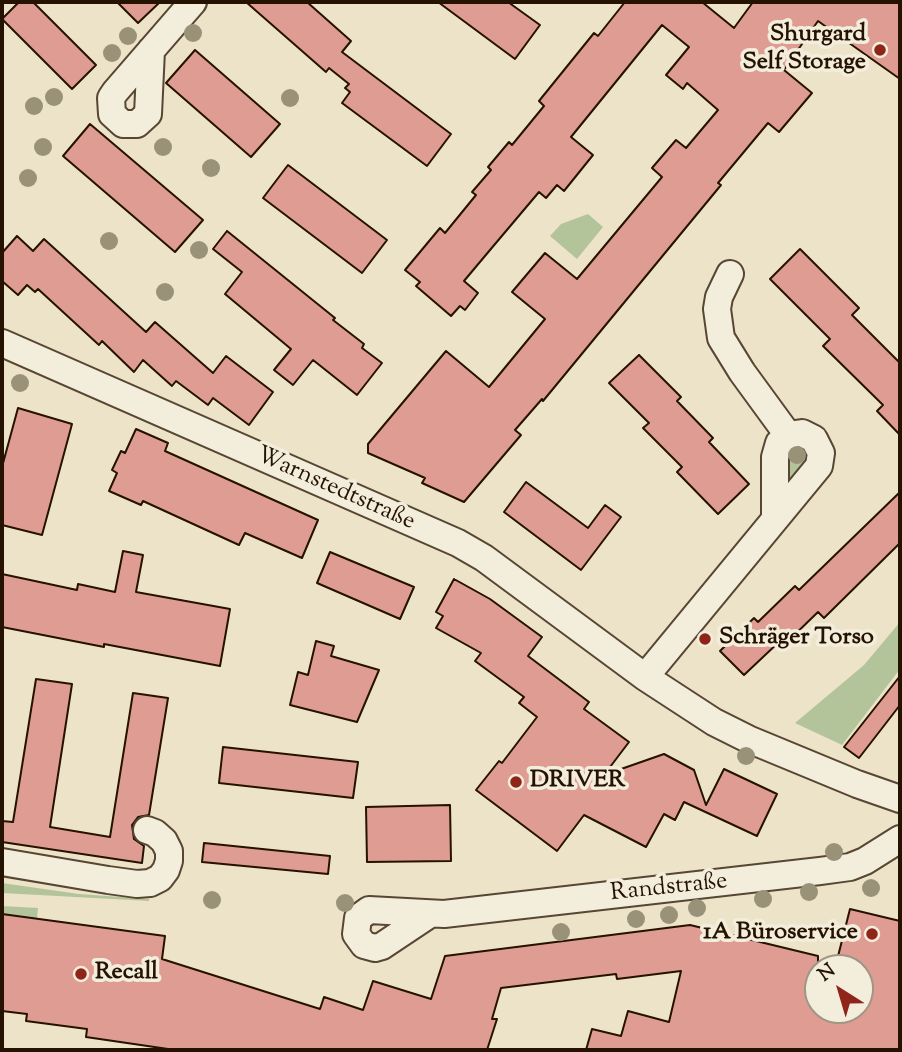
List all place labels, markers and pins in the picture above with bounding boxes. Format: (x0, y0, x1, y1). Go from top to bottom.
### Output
place label: Shurgard Self Storage (742, 22, 866, 78)
marker: Shurgard Self Storage (872, 42, 888, 58)
place label: Schräger Torso (719, 625, 874, 653)
marker: Schräger Torso (697, 631, 713, 647)
place label: DRIVER (530, 768, 625, 796)
marker: DRIVER (508, 774, 524, 790)
place label: 1A Büroservice (703, 920, 858, 948)
marker: 1A Büroservice (864, 926, 880, 942)
place label: Recall (95, 960, 158, 988)
marker: Recall (73, 966, 89, 982)

